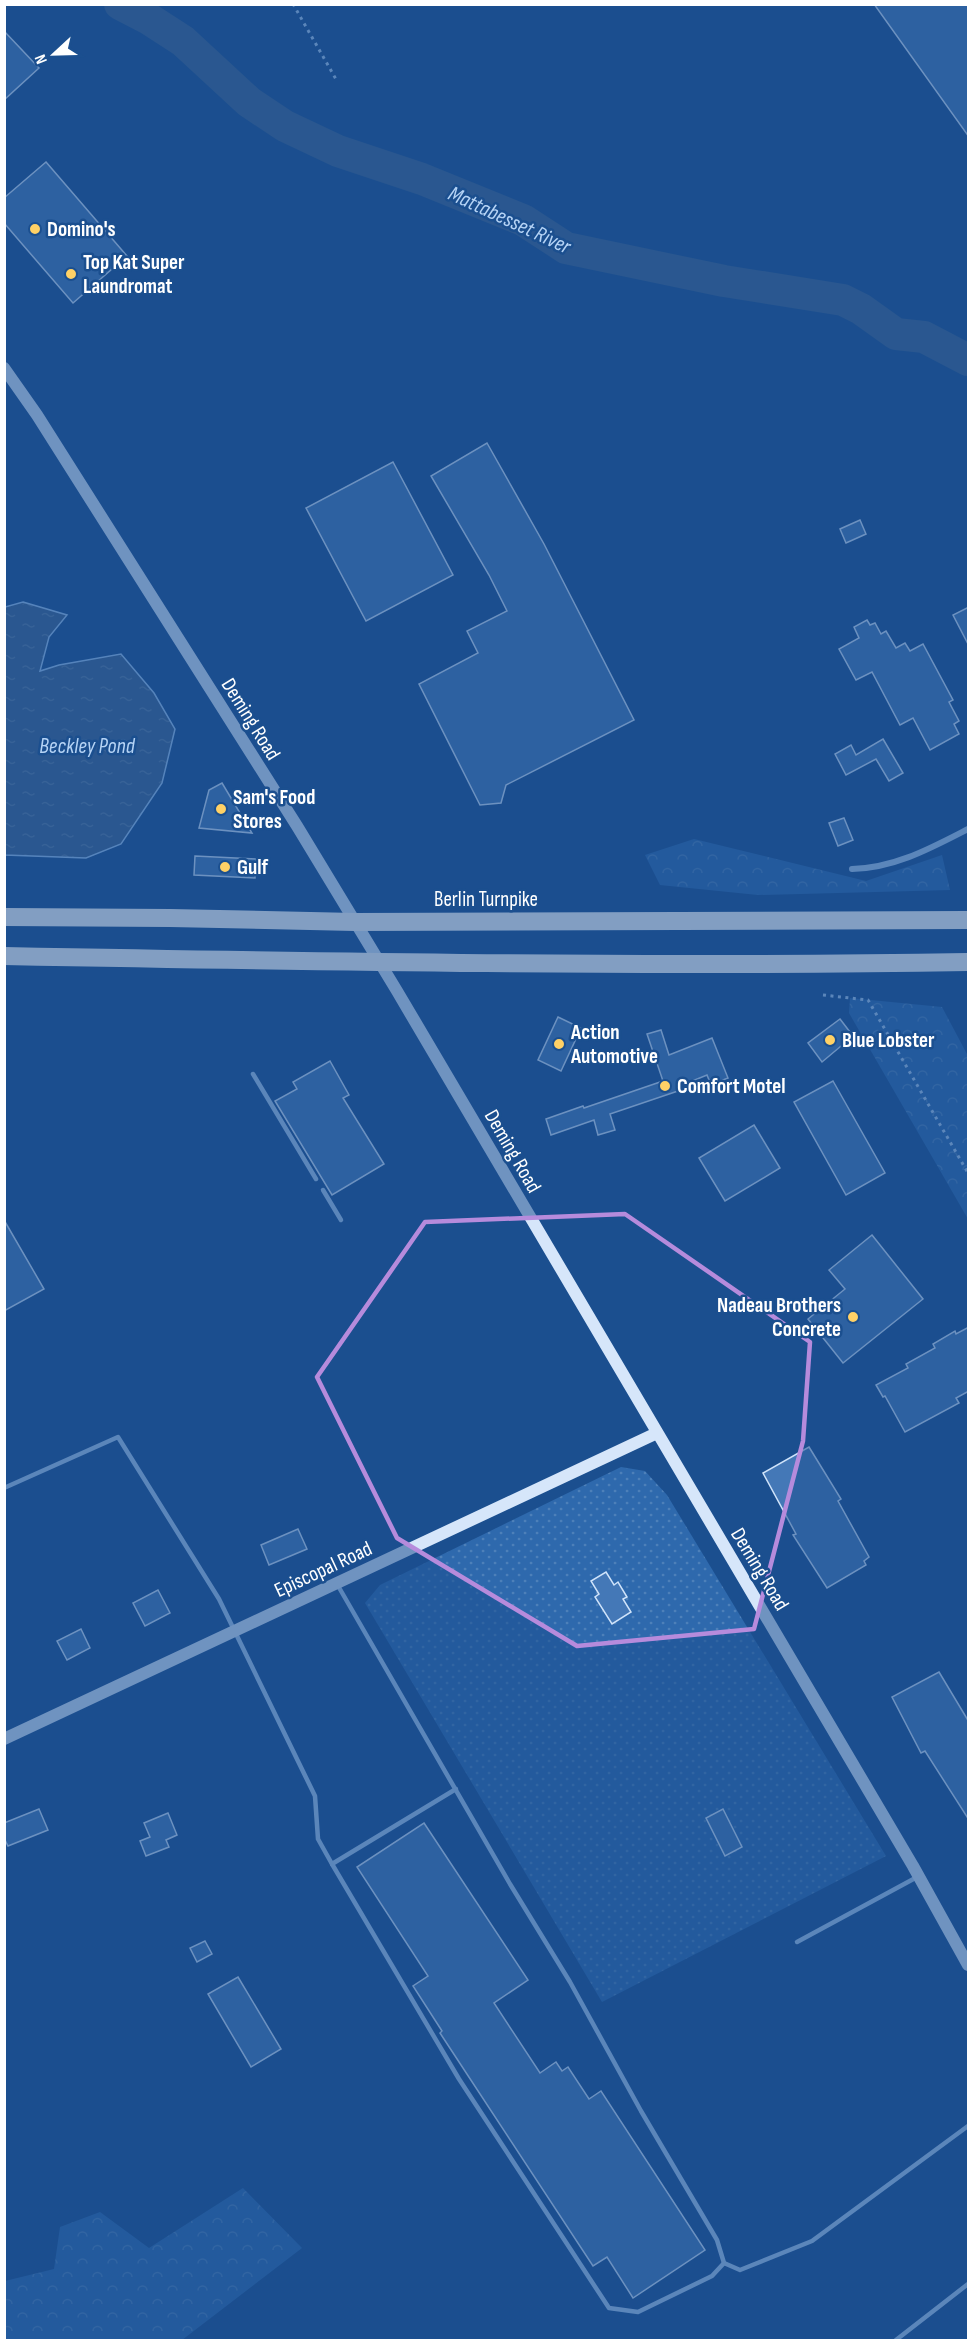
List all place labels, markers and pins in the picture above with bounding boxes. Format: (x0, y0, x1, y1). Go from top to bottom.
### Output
place label: Domino's (47, 217, 116, 242)
marker: Domino's (28, 222, 42, 236)
place label: Top Kat Super Laundromat (83, 250, 185, 299)
marker: Top Kat Super Laundromat (64, 267, 78, 281)
place label: Sam's Food Stores (233, 785, 315, 834)
marker: Sam's Food Stores (214, 802, 228, 816)
place label: Gulf (237, 855, 268, 880)
marker: Gulf (218, 860, 232, 874)
place label: Action Automotive (570, 1020, 658, 1069)
place label: Blue Lobster (842, 1028, 935, 1053)
marker: Blue Lobster (823, 1033, 837, 1047)
marker: Action Automotive (552, 1037, 566, 1051)
place label: Comfort Motel (677, 1074, 786, 1099)
marker: Comfort Motel (658, 1079, 672, 1093)
place label: Nadeau Brothers Concrete (717, 1293, 841, 1342)
marker: Nadeau Brothers Concrete (846, 1310, 860, 1324)

